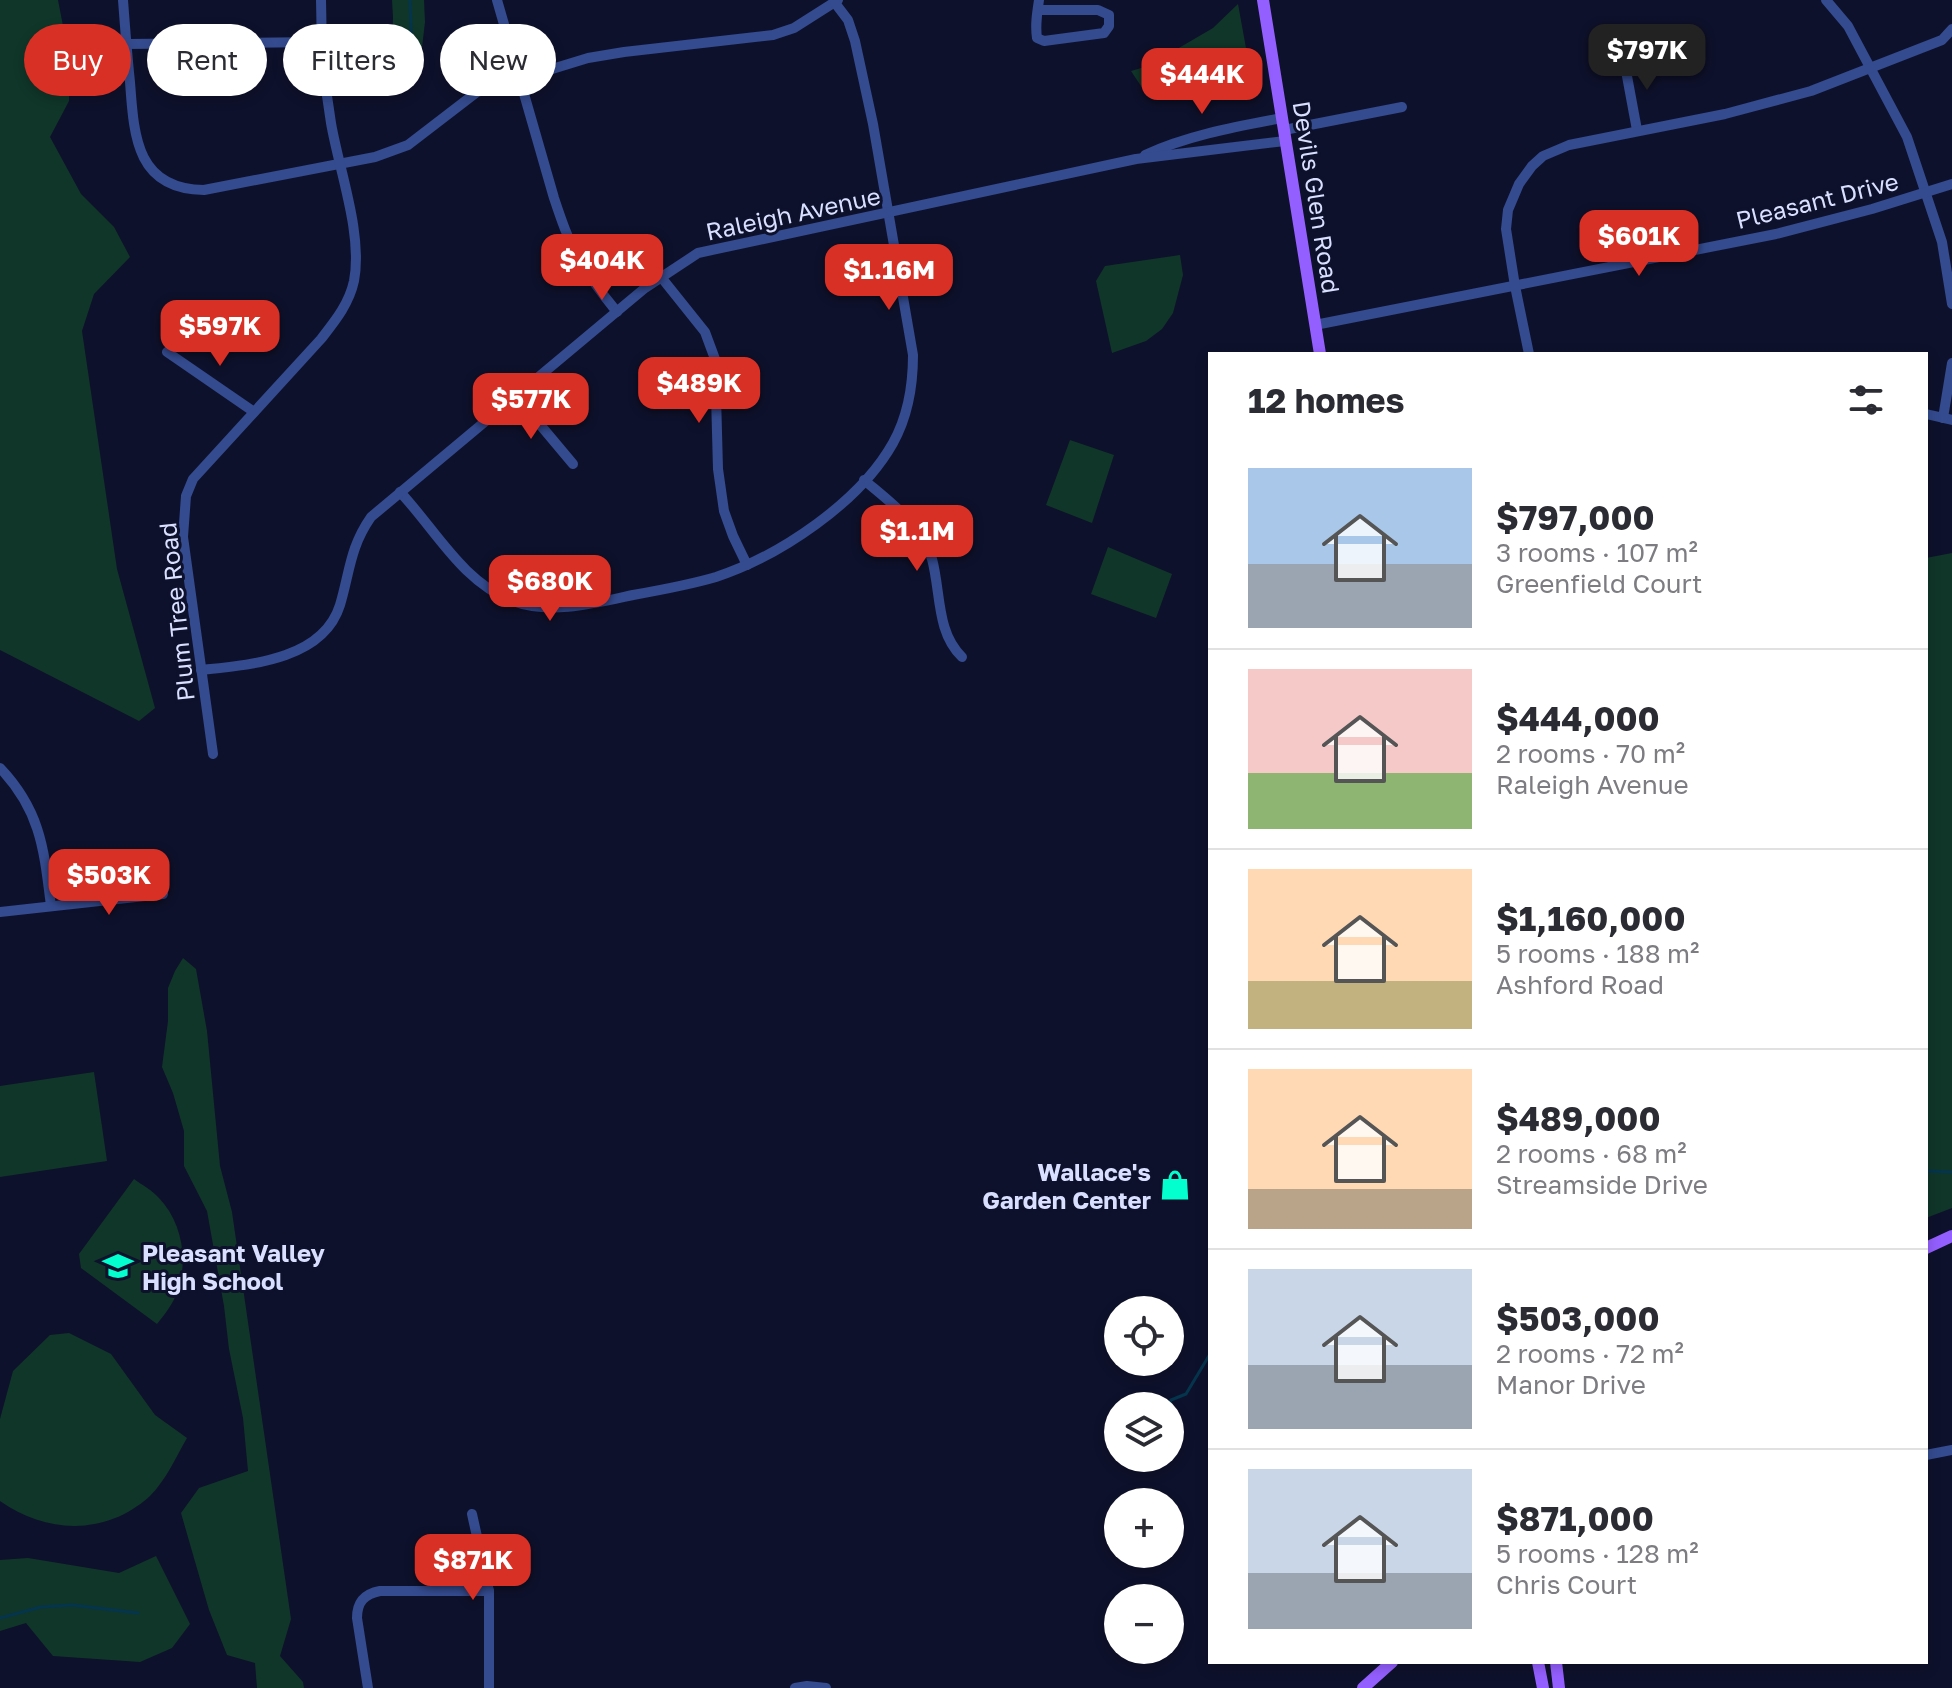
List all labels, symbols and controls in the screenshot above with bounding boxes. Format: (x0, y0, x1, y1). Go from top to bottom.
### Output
chip: Buy (24, 24, 131, 96)
chip: Rent (147, 24, 267, 96)
chip: Filters (283, 24, 424, 96)
chip: New (440, 24, 556, 96)
pin: $797K (1591, 24, 1703, 92)
text: $797K (1606, 34, 1688, 65)
pin: $444K (1146, 48, 1258, 116)
text: $444K (1159, 58, 1245, 89)
street label: Devils Glen Road (1287, 99, 1347, 295)
street label: Pleasant Drive (1733, 166, 1901, 234)
street label: Raleigh Avenue (703, 180, 883, 246)
pin: $601K (1583, 210, 1695, 278)
text: $601K (1597, 220, 1681, 251)
pin: $404K (546, 234, 658, 302)
text: $404K (559, 244, 645, 275)
pin: $1.16M (824, 244, 954, 312)
text: $1.16M (843, 254, 935, 285)
pin: $597K (164, 300, 276, 368)
text: $597K (179, 310, 261, 341)
pin: $489K (643, 357, 755, 425)
text: $489K (656, 367, 742, 398)
pin: $577K (475, 373, 587, 441)
icon: filters (1844, 378, 1888, 422)
text: 12 homes (1248, 380, 1405, 420)
text: $577K (491, 383, 571, 414)
text: $797,000 (1496, 497, 1655, 537)
icon: home (1312, 500, 1408, 596)
pin: $1.1M (861, 505, 973, 573)
text: $1.1M (879, 515, 955, 546)
street label: Plum Tree Road (152, 521, 200, 703)
text: 3 rooms · 107 m² (1496, 537, 1698, 568)
pin: $680K (494, 555, 606, 623)
text: $680K (507, 565, 593, 596)
text: Greenfield Court (1496, 568, 1703, 599)
text: $444,000 (1496, 698, 1660, 738)
icon: home (1312, 701, 1408, 797)
text: 2 rooms · 70 m² (1496, 738, 1685, 769)
text: Raleigh Avenue (1496, 769, 1688, 800)
pin: $503K (53, 849, 165, 917)
text: $503K (67, 859, 151, 890)
text: $1,160,000 (1496, 898, 1686, 938)
icon: home (1312, 901, 1408, 997)
text: 5 rooms · 188 m² (1496, 938, 1699, 969)
text: Ashford Road (1496, 969, 1664, 1000)
text: $489,000 (1496, 1098, 1661, 1138)
icon: home (1312, 1101, 1408, 1197)
text: 2 rooms · 68 m² (1496, 1138, 1687, 1169)
place label: Wallace's Garden Center (982, 1157, 1151, 1214)
shop icon: Wallace's Garden Center (1158, 1168, 1192, 1202)
text: Streamside Drive (1496, 1169, 1708, 1200)
place label: Pleasant Valley High School (142, 1238, 326, 1295)
school or university icon: Pleasant Valley High School (101, 1249, 135, 1283)
map controls (1104, 1296, 1184, 1664)
button: locate (1104, 1296, 1184, 1376)
text: $503,000 (1496, 1298, 1660, 1338)
icon: home (1312, 1301, 1408, 1397)
text: 2 rooms · 72 m² (1496, 1338, 1684, 1369)
text: Manor Drive (1496, 1369, 1646, 1400)
button: layers (1104, 1392, 1184, 1472)
button: + (1104, 1488, 1184, 1568)
text: $871,000 (1496, 1498, 1654, 1538)
icon: home (1312, 1501, 1408, 1597)
pin: $871K (417, 1534, 529, 1602)
text: 5 rooms · 128 m² (1496, 1538, 1699, 1569)
text: $871K (433, 1544, 513, 1575)
text: Chris Court (1496, 1569, 1637, 1600)
button: − (1104, 1584, 1184, 1664)

